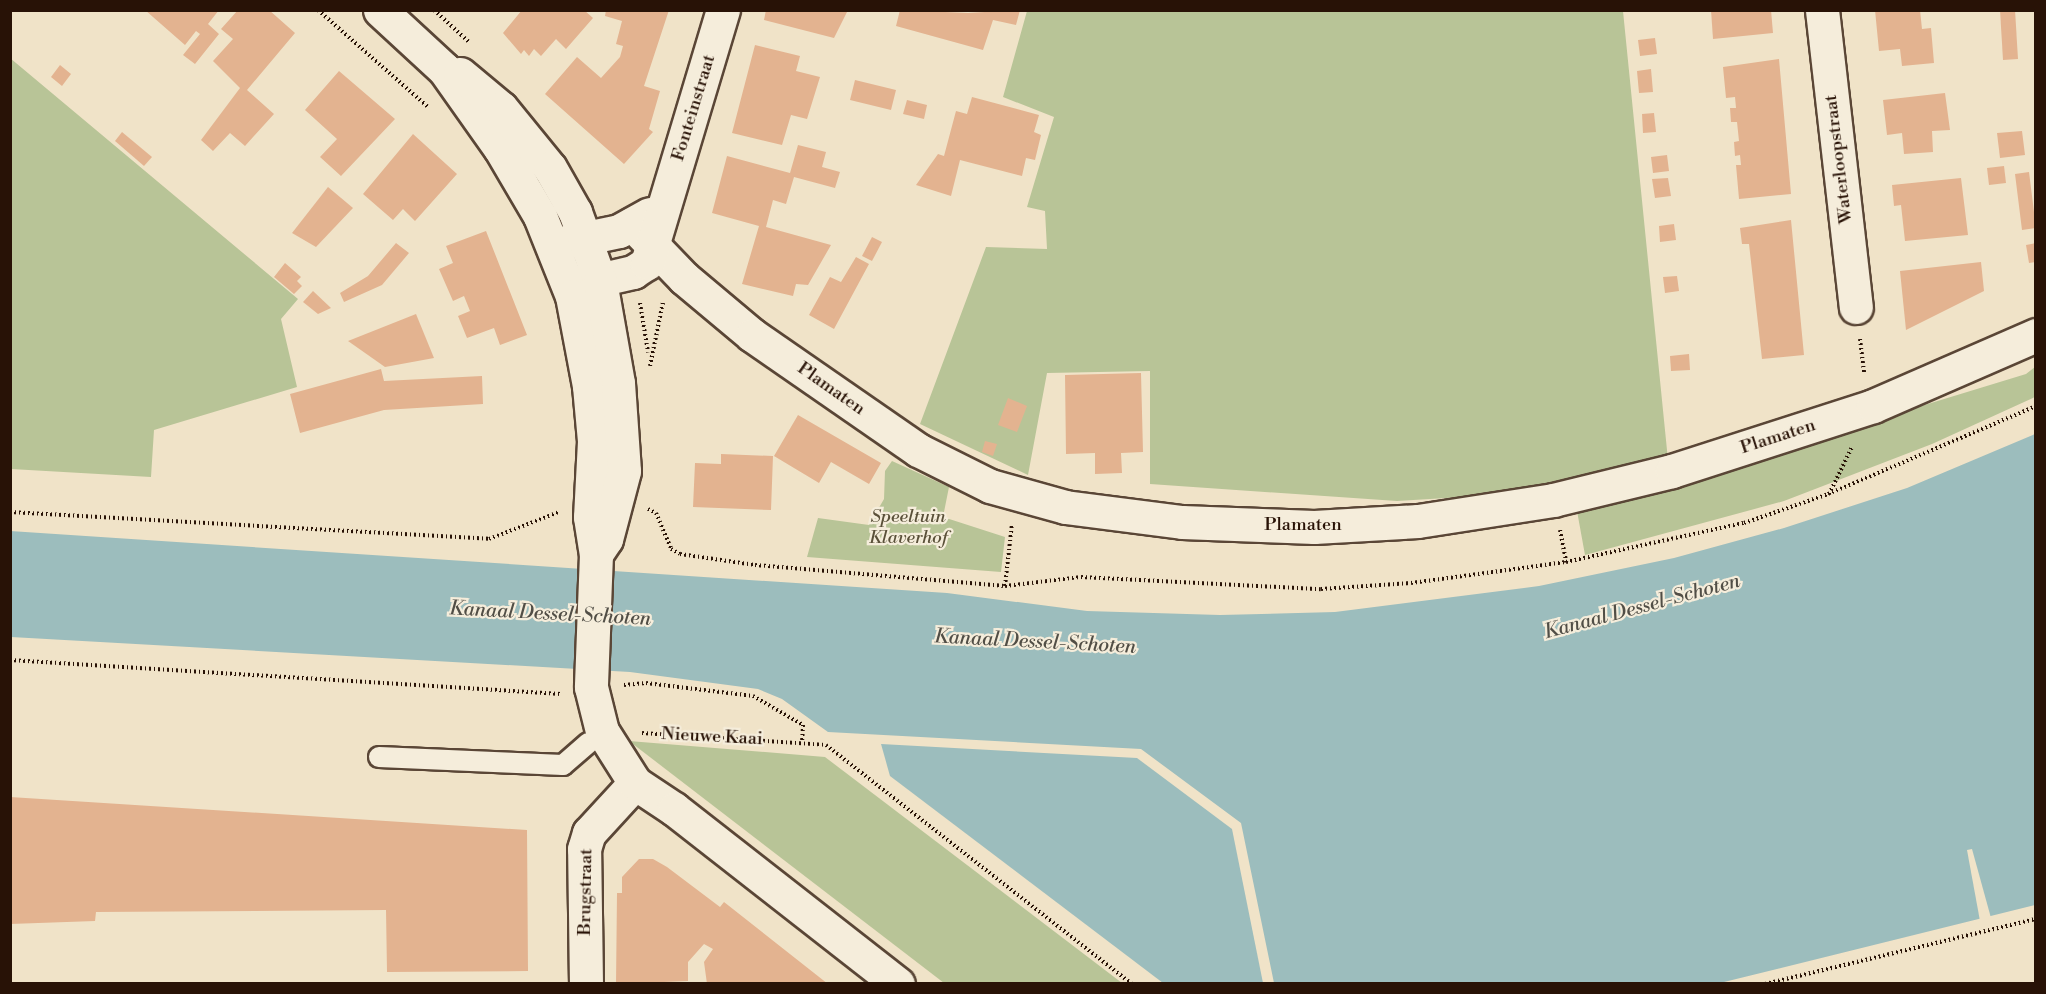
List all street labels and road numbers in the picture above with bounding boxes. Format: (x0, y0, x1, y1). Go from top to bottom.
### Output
street label: Fonteinstraat (668, 52, 720, 164)
street label: Waterloopstraat (1820, 93, 1858, 225)
street label: Plamaten (793, 358, 869, 420)
street label: Plamaten (1738, 415, 1818, 459)
street label: Plamaten (1264, 514, 1342, 536)
street label: Nieuwe Kaai (661, 724, 763, 750)
street label: Brugstraat (574, 848, 598, 936)

